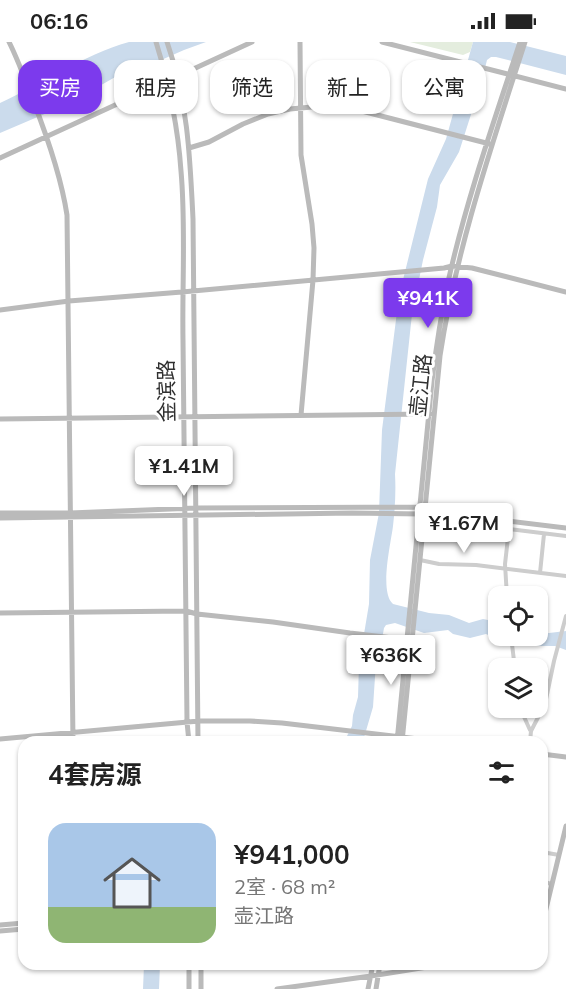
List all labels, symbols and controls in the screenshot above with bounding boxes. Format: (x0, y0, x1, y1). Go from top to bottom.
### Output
text: 06:16 (30, 7, 88, 35)
chip: 买房 (18, 60, 102, 114)
chip: 租房 (114, 60, 198, 114)
chip: 筛选 (210, 60, 294, 114)
chip: 新上 (306, 60, 390, 114)
chip: 公寓 (402, 60, 486, 114)
pin: ¥941K (386, 278, 470, 329)
text: ¥941K (397, 285, 459, 310)
street label: 壶江路 (404, 352, 436, 418)
street label: 金滨路 (152, 359, 180, 423)
pin: ¥1.41M (135, 446, 233, 497)
text: ¥1.41M (149, 453, 219, 478)
pin: ¥1.67M (415, 503, 513, 554)
text: ¥1.67M (429, 510, 499, 535)
map controls (488, 586, 548, 718)
button: locate (488, 586, 548, 646)
pin: ¥636K (349, 635, 433, 686)
text: ¥636K (360, 642, 422, 667)
button: layers (488, 658, 548, 718)
icon: filters (485, 756, 518, 789)
text: 4套房源 (48, 758, 142, 791)
text: ¥941,000 (234, 838, 350, 871)
icon: home (96, 847, 168, 919)
text: 2室 · 68 m² (234, 874, 335, 899)
text: 壶江路 (234, 903, 294, 928)

